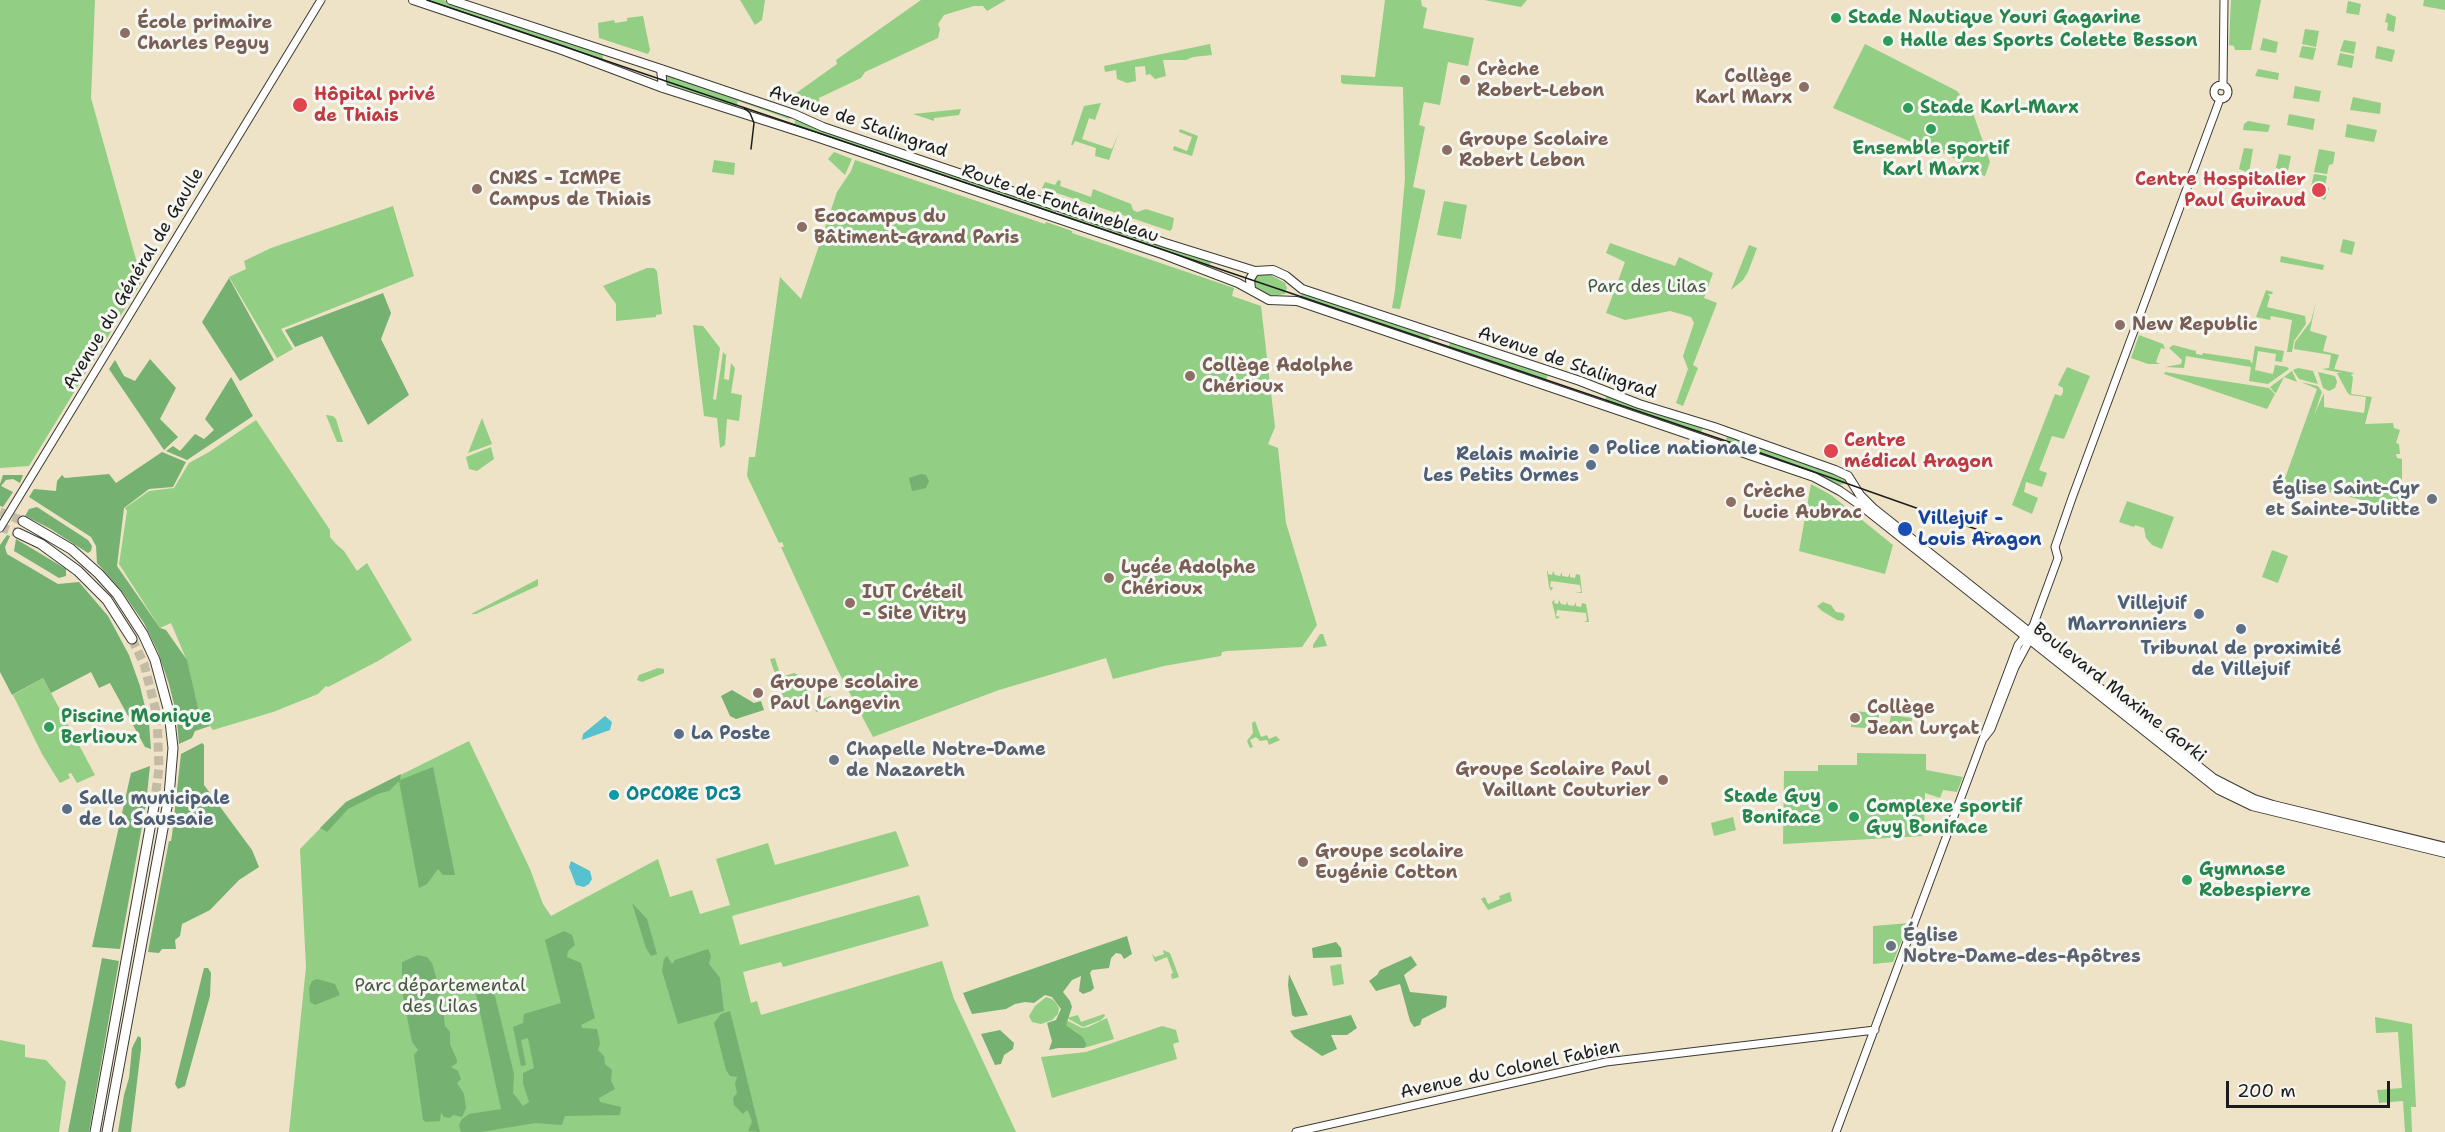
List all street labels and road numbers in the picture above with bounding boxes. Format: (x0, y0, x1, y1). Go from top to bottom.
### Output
street label: Avenue de Stalingrad (766, 81, 950, 163)
street label: Route de Fontainebleau (959, 160, 1161, 248)
street label: Avenue du Général de Gaulle (59, 164, 209, 394)
street label: Avenue de Stalingrad (1475, 322, 1659, 404)
street label: Boulevard Maxime Gorki (2028, 619, 2210, 767)
street label: Avenue du Colonel Fabien (1398, 1036, 1622, 1104)

